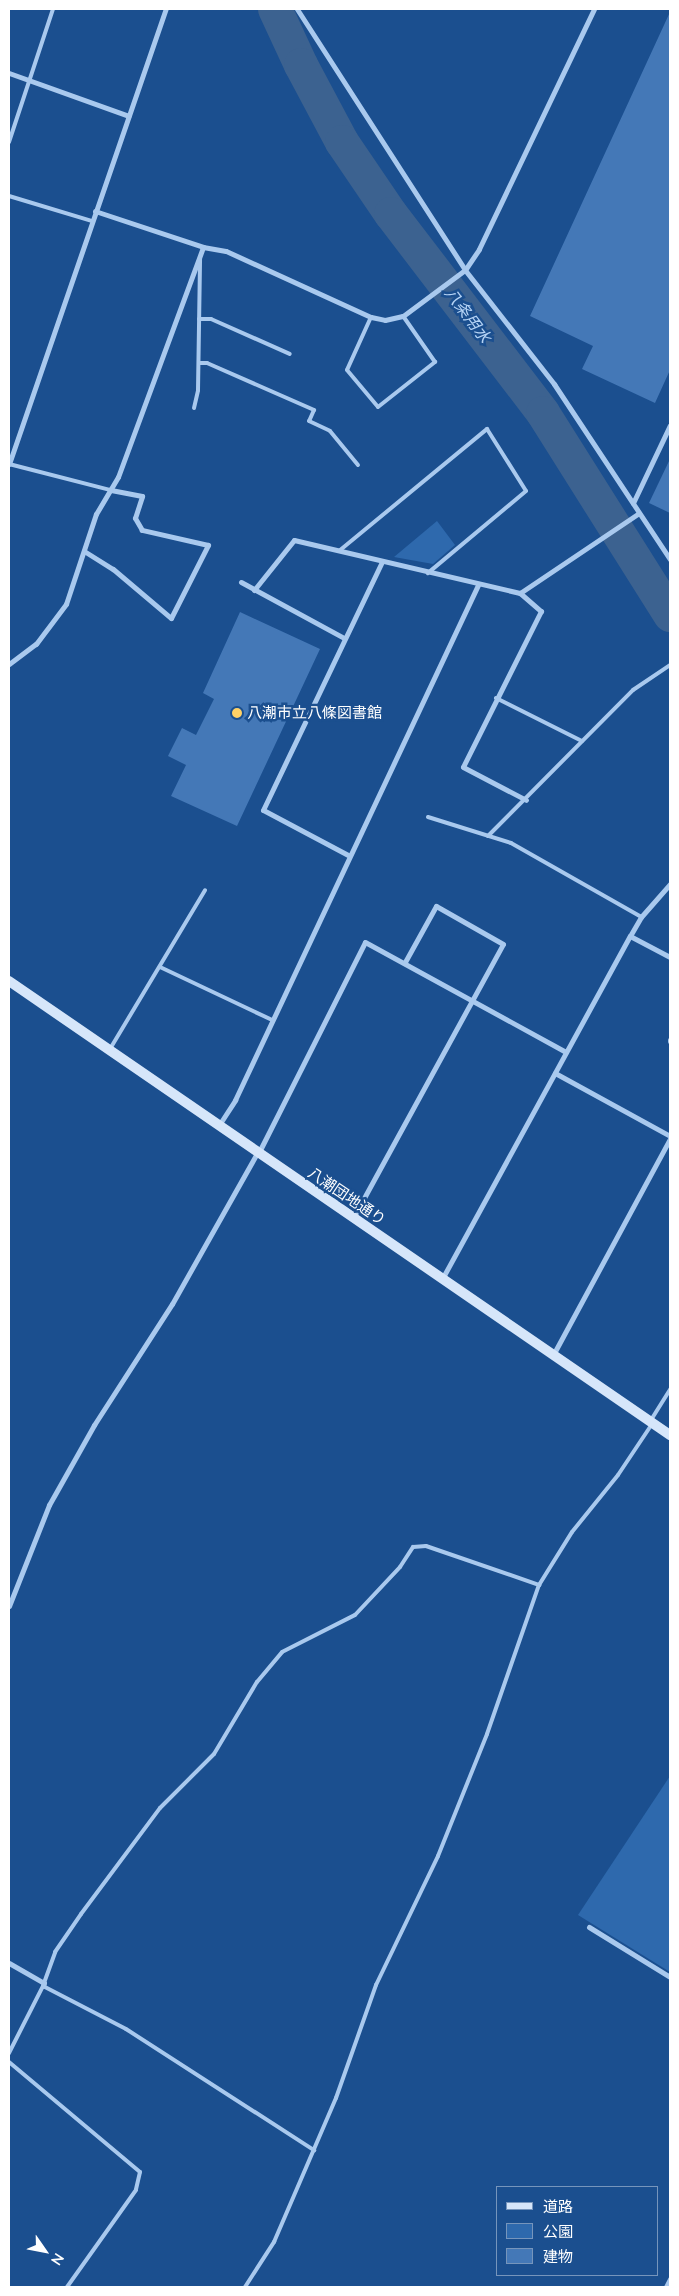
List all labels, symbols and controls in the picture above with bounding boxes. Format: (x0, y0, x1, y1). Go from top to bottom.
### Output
water label: 八条用水 (441, 284, 495, 346)
place label: 八潮市立八條図書館 (247, 704, 382, 722)
marker: 八潮市立八條図書館 (231, 707, 243, 719)
street label: 八潮団地通り (305, 1163, 389, 1229)
legend (497, 2186, 659, 2276)
text: 道路 (543, 2197, 573, 2215)
text: 公園 (543, 2222, 573, 2240)
north arrow (20, 2226, 70, 2276)
text: 建物 (543, 2247, 573, 2265)
text: N (48, 2250, 68, 2269)

